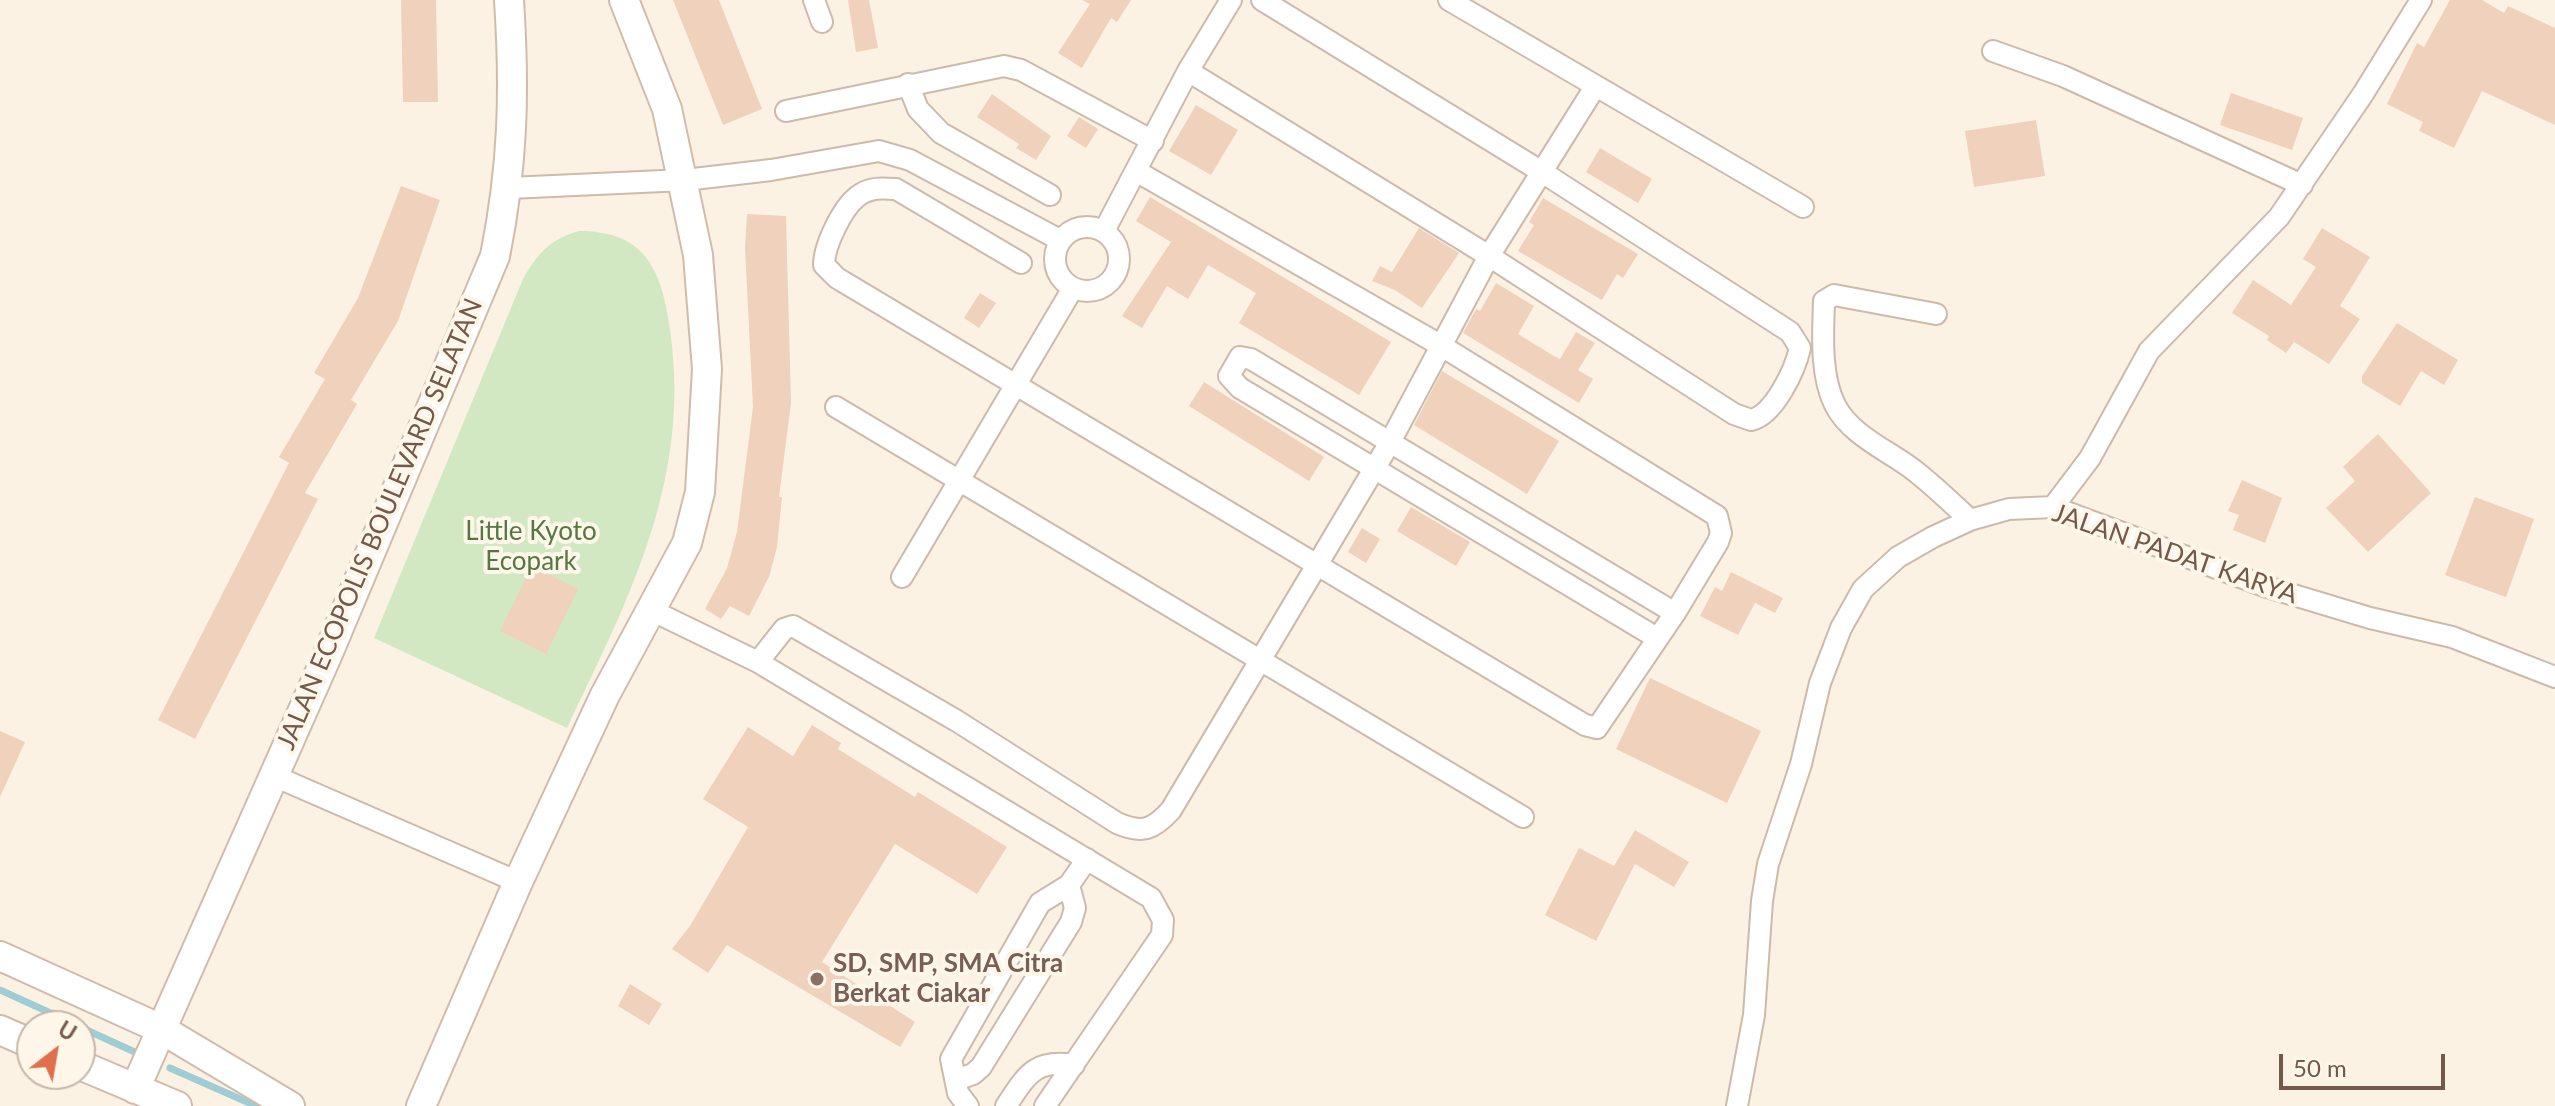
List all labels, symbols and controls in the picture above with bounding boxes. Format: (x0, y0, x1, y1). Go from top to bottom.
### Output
street label: JALAN ECOPOLIS BOULEVARD SELATAN (271, 294, 489, 754)
street label: JALAN PADAT KARYA (2048, 497, 2302, 611)
park label: Little Kyoto Ecopark (465, 516, 597, 578)
place label: SD, SMP, SMA Citra Berkat Ciakar (833, 948, 1063, 1010)
marker: SD, SMP, SMA Citra Berkat Ciakar (808, 970, 826, 988)
north arrow (16, 1010, 96, 1090)
text: U (54, 1015, 82, 1046)
scale bar (2283, 1038, 2449, 1088)
text: 50 m (2293, 1053, 2347, 1082)

